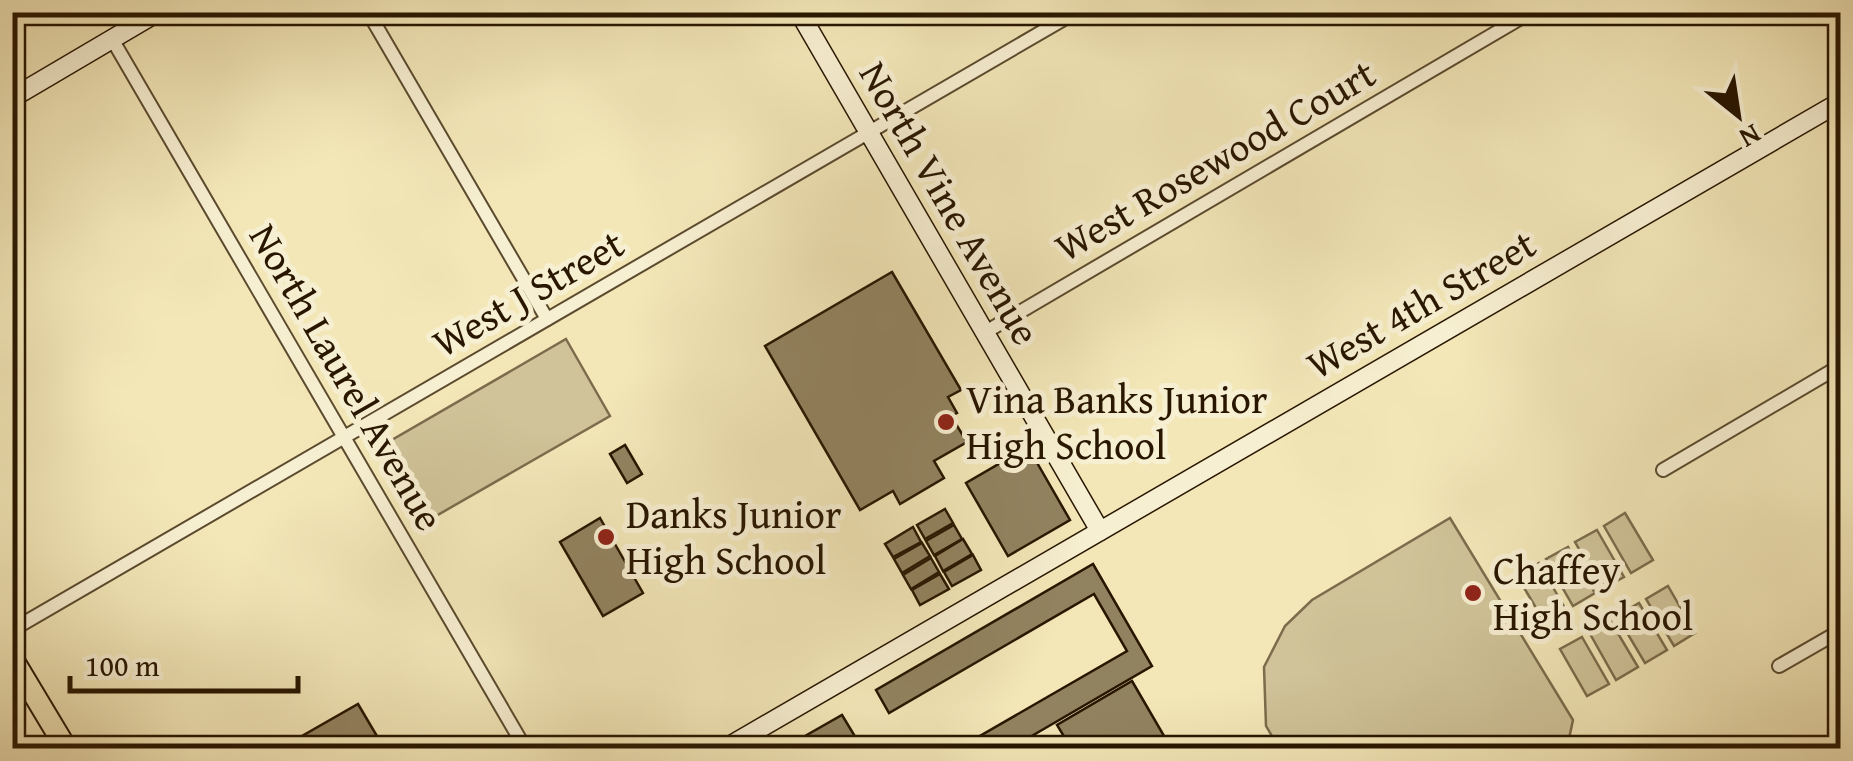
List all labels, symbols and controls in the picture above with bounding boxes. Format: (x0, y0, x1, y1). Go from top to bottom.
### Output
street label: West Rosewood Court (1044, 44, 1386, 275)
street label: North Vine Avenue (845, 50, 1056, 356)
north arrow (1688, 65, 1788, 165)
text: N (1732, 115, 1769, 160)
street label: North Laurel Avenue (235, 212, 460, 541)
street label: West J Street (421, 214, 635, 371)
street label: West 4th Street (1295, 214, 1546, 393)
place label: Vina Banks Junior High School (966, 369, 1267, 474)
marker: Vina Banks Junior High School (935, 411, 957, 433)
place label: Danks Junior High School (626, 484, 842, 589)
marker: Danks Junior High School (595, 526, 617, 548)
place label: Chaffey High School (1493, 540, 1693, 645)
marker: Chaffey High School (1462, 582, 1484, 604)
scale bar (70, 631, 298, 693)
text: 100 m (85, 643, 160, 687)

